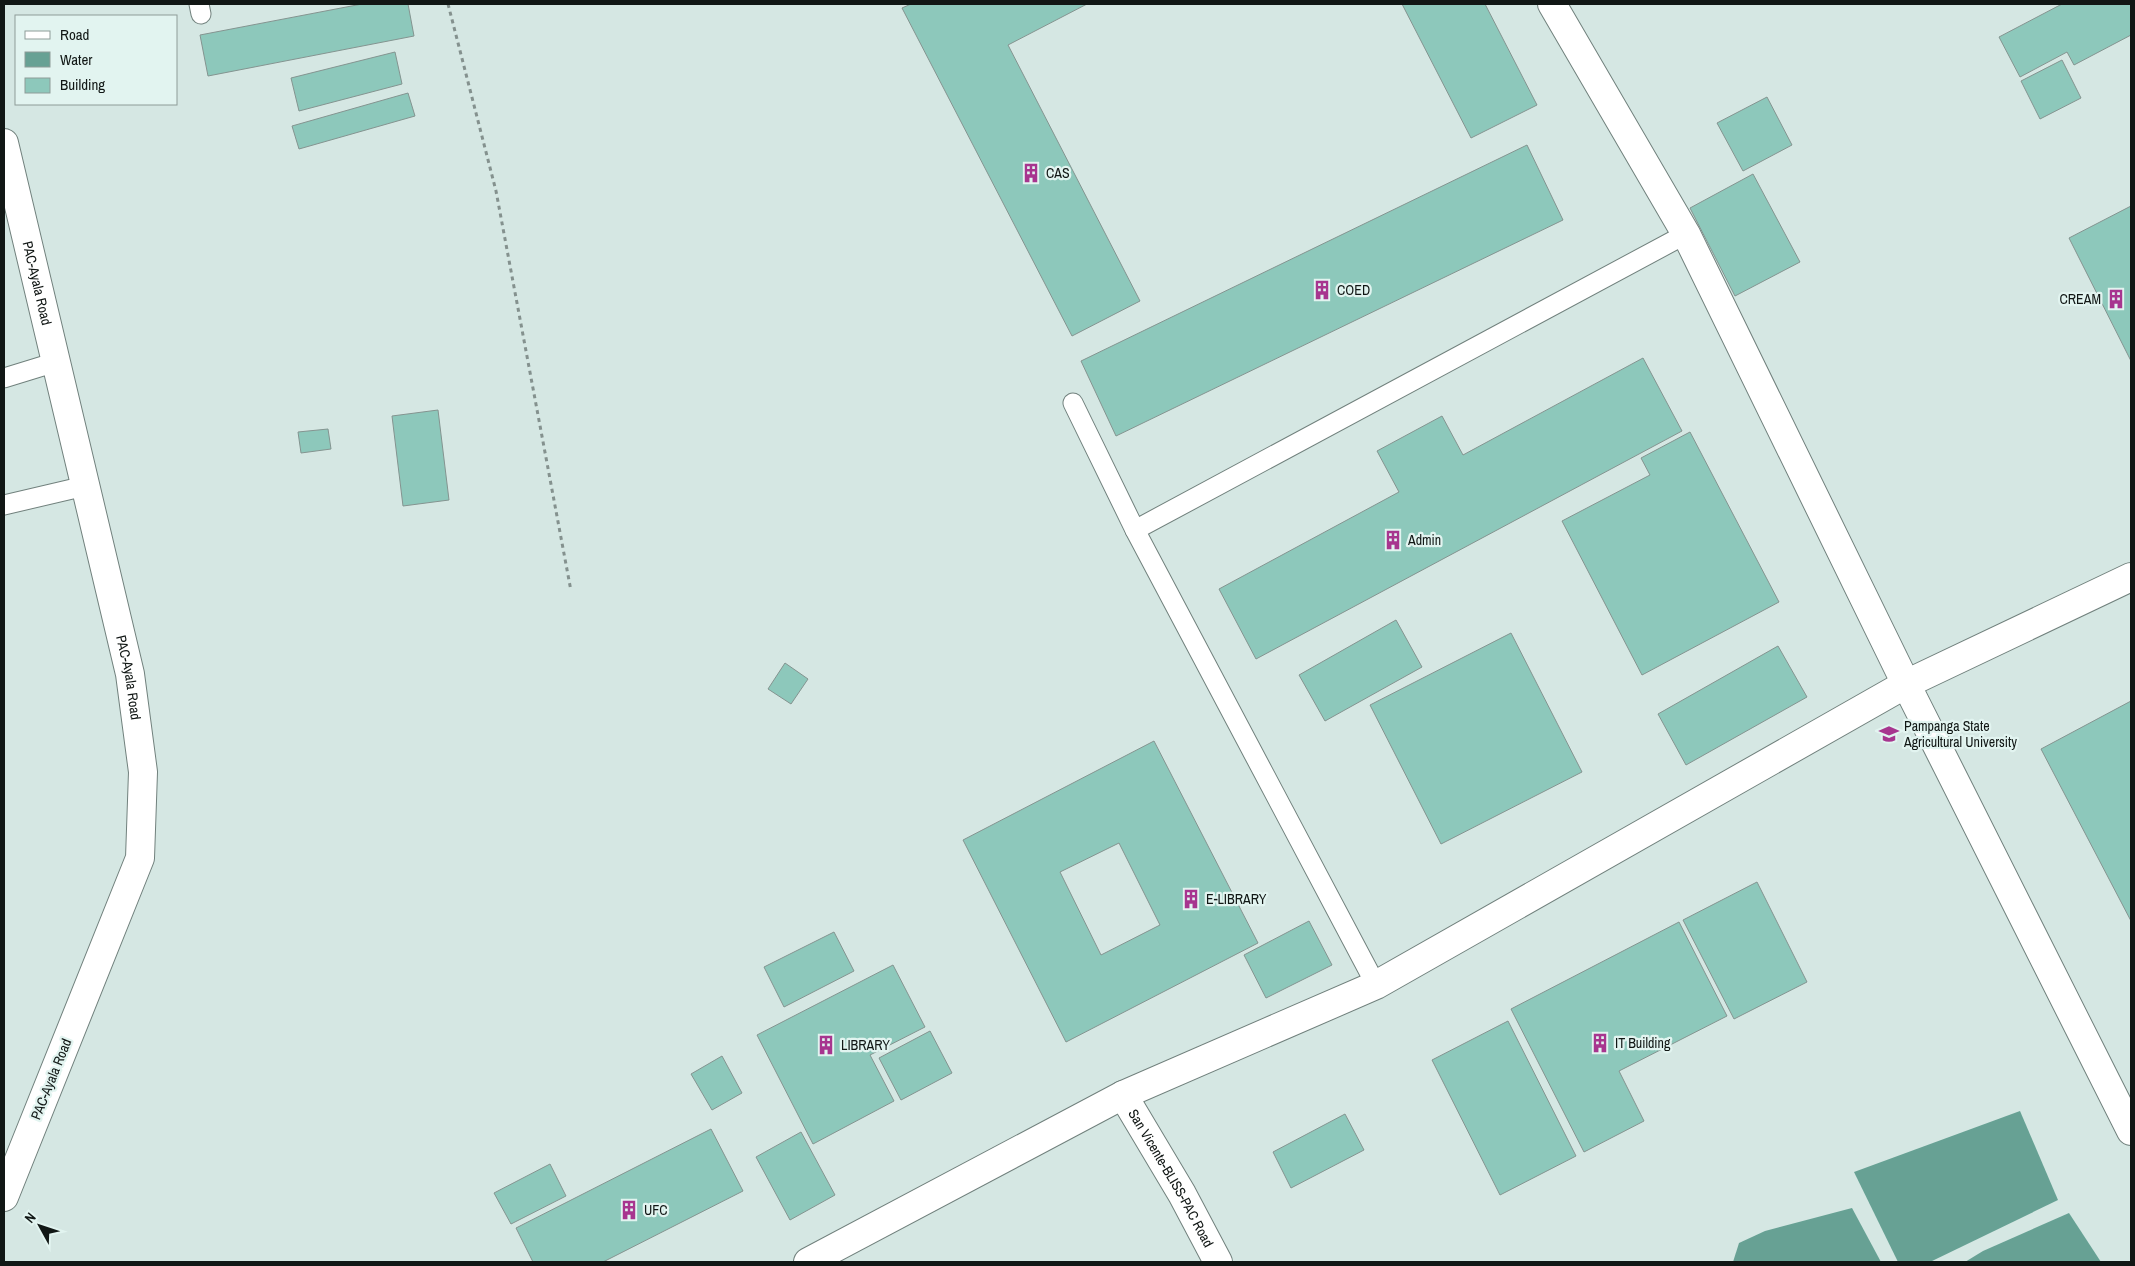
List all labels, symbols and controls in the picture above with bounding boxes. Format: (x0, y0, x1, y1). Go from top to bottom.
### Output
legend (15, 15, 178, 105)
text: Road (60, 24, 89, 45)
text: Water (60, 49, 92, 70)
text: Building (60, 74, 105, 95)
building icon: CAS (1020, 162, 1042, 184)
place label: CAS (1046, 164, 1070, 182)
street label: PAC-Ayala Road (19, 239, 56, 327)
building icon: COED (1311, 279, 1333, 301)
place label: COED (1337, 281, 1370, 299)
building icon: CREAM (2105, 288, 2127, 310)
place label: CREAM (2060, 290, 2101, 308)
building icon: Admin (1382, 529, 1404, 551)
place label: Admin (1407, 531, 1441, 549)
street label: PAC-Ayala Road (112, 633, 145, 721)
place label: Pampanga State Agricultural University (1903, 717, 2017, 751)
school or university icon: Pampanga State Agricultural University (1878, 723, 1900, 745)
building icon: E-LIBRARY (1180, 888, 1202, 910)
place label: E-LIBRARY (1206, 890, 1267, 908)
building icon: IT Building (1589, 1032, 1611, 1054)
building icon: LIBRARY (815, 1034, 837, 1056)
place label: IT Building (1615, 1034, 1671, 1052)
street label: PAC-Ayala Road (27, 1036, 75, 1122)
place label: LIBRARY (841, 1036, 890, 1054)
street label: San Vicente-BLISS-PAC Road (1124, 1106, 1217, 1250)
building icon: UFC (618, 1199, 640, 1221)
north arrow (15, 1201, 65, 1251)
place label: UFC (644, 1201, 668, 1219)
text: N (20, 1209, 40, 1227)

